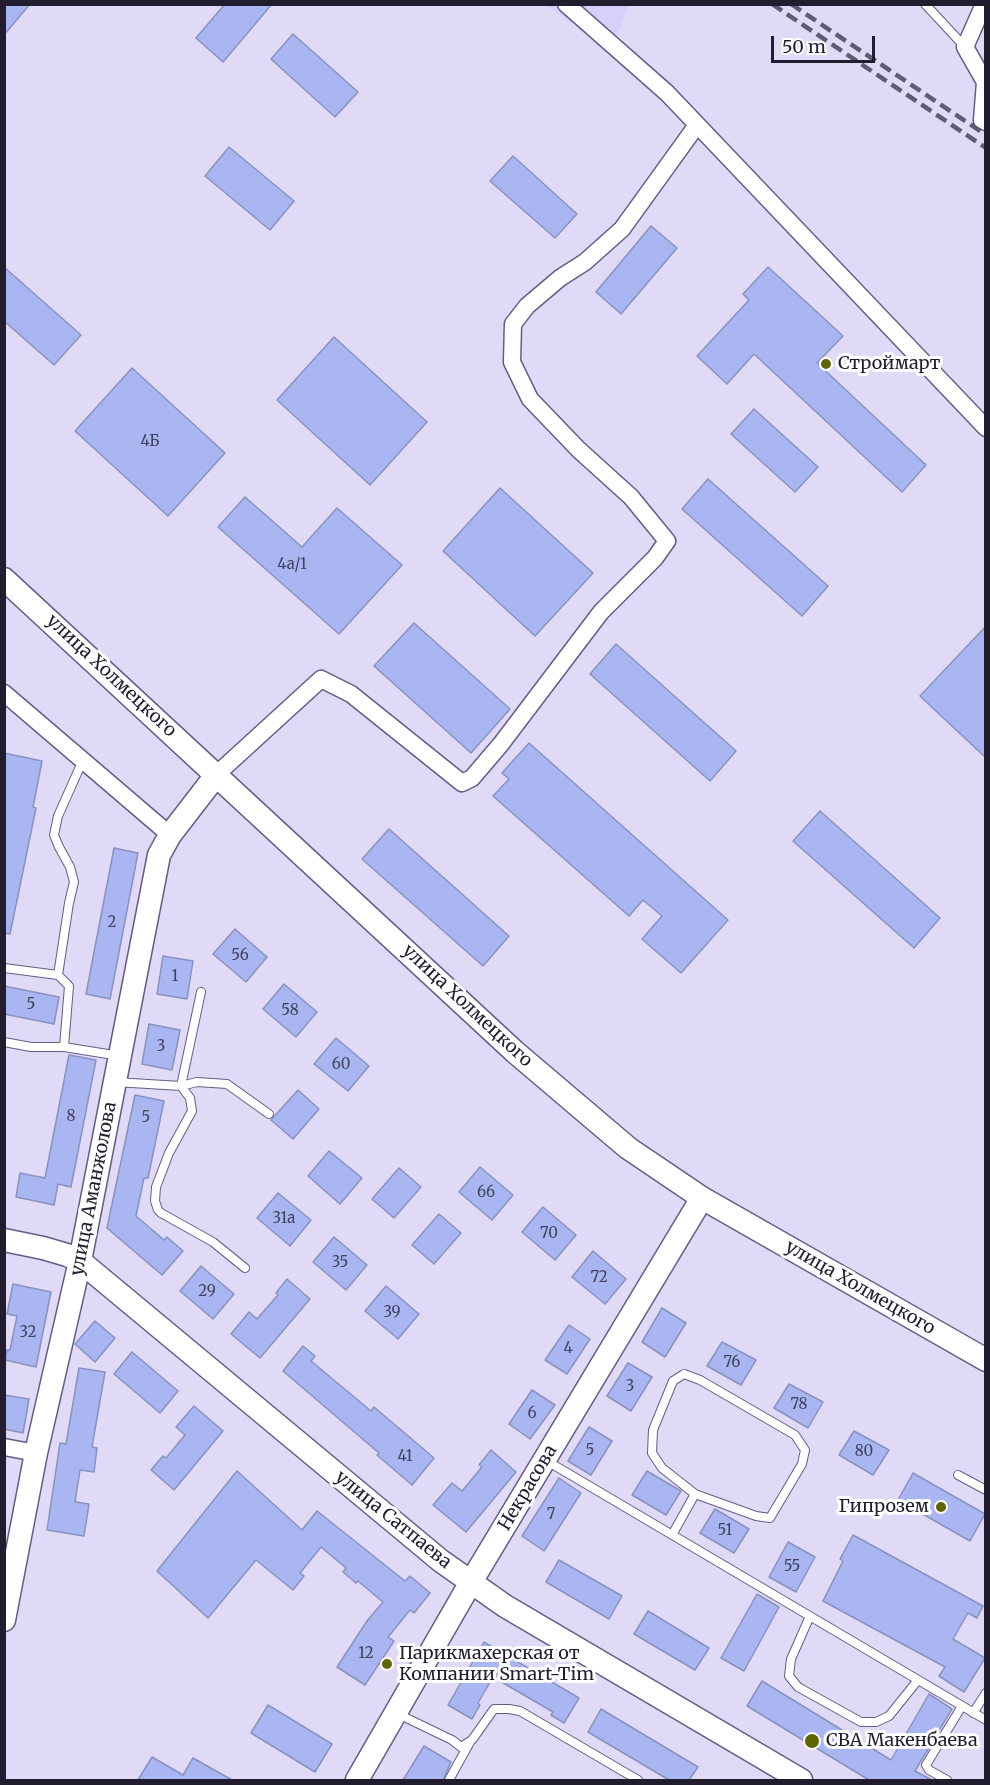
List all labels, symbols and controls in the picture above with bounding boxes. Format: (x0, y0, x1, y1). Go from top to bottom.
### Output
scale bar (774, 24, 878, 62)
text: 50 m (782, 35, 826, 58)
place label: Строймарт (838, 353, 940, 375)
marker: Строймарт (819, 357, 833, 371)
house number: 4Б (140, 433, 160, 451)
house number: 4а/1 (277, 556, 307, 574)
street label: улица Холмецкого (42, 610, 180, 742)
house number: 2 (108, 914, 116, 932)
street label: улица Холмецкого (398, 940, 536, 1072)
house number: 56 (231, 947, 249, 965)
house number: 1 (172, 968, 178, 986)
house number: 5 (27, 996, 35, 1014)
house number: 58 (281, 1002, 299, 1020)
house number: 3 (157, 1038, 165, 1056)
house number: 60 (332, 1056, 350, 1074)
street label: улица Аманжолова (67, 1100, 121, 1278)
house number: 8 (67, 1108, 75, 1126)
house number: 5 (142, 1109, 150, 1127)
house number: 66 (477, 1184, 495, 1202)
house number: 31а (273, 1210, 295, 1228)
house number: 70 (540, 1225, 558, 1243)
street label: улица Холмецкого (781, 1236, 939, 1340)
house number: 35 (332, 1254, 348, 1272)
house number: 72 (590, 1269, 608, 1287)
house number: 29 (198, 1283, 216, 1301)
house number: 39 (383, 1304, 401, 1322)
house number: 32 (19, 1324, 37, 1342)
house number: 4 (563, 1340, 573, 1358)
house number: 76 (724, 1354, 740, 1372)
house number: 3 (626, 1378, 634, 1396)
house number: 78 (790, 1396, 808, 1414)
house number: 6 (527, 1405, 537, 1423)
street label: Некрасова (494, 1441, 562, 1535)
house number: 5 (586, 1442, 594, 1460)
house number: 80 (855, 1443, 873, 1461)
house number: 41 (398, 1448, 412, 1466)
street label: улица Сатпаева (331, 1467, 455, 1573)
place label: Гипрозем (839, 1496, 929, 1518)
marker: Гипрозем (934, 1500, 948, 1514)
house number: 7 (547, 1506, 555, 1524)
house number: 51 (718, 1522, 732, 1540)
house number: 55 (784, 1558, 800, 1576)
place label: Парикмахерская от Компании Smart-Tim (399, 1643, 594, 1686)
house number: 12 (358, 1645, 374, 1663)
marker: Парикмахерская от Компании Smart-Tim (380, 1657, 394, 1671)
place label: СВА Макенбаева (826, 1730, 978, 1752)
marker: СВА Макенбаева (803, 1732, 821, 1750)

